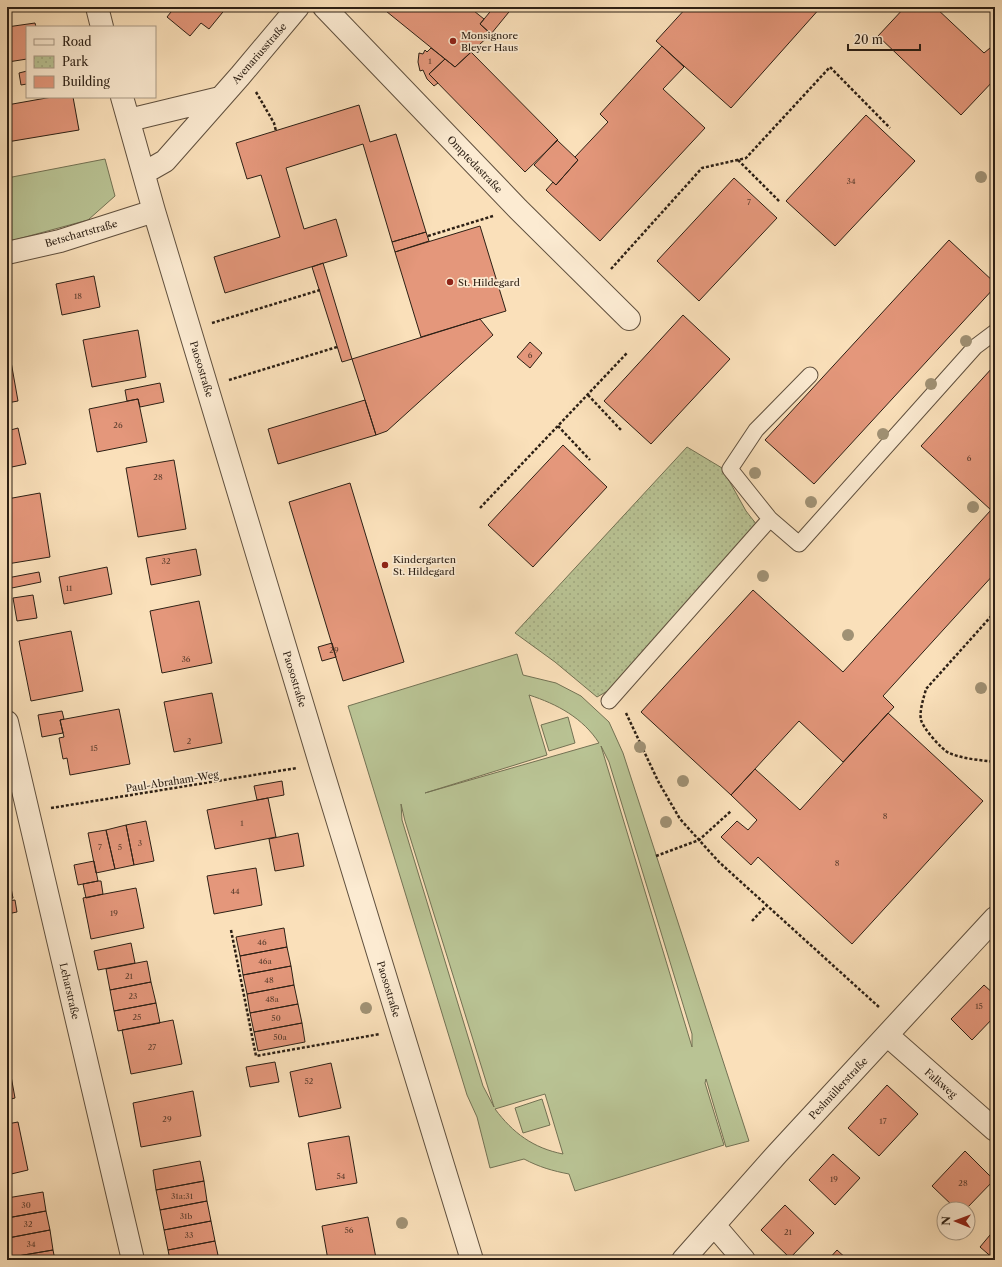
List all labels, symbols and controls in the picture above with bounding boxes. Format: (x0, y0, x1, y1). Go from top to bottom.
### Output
street label: Avenariusstraße (229, 20, 290, 87)
legend (26, 26, 156, 98)
scale bar (848, 26, 920, 52)
place label: Monsignore Bleyer Haus (461, 29, 518, 54)
text: 20 m (854, 32, 883, 47)
text: Road (62, 34, 92, 49)
marker: Monsignore Bleyer Haus (448, 36, 458, 46)
text: Park (62, 54, 89, 69)
house number: 1 (428, 56, 432, 66)
text: Building (62, 74, 110, 89)
street label: Omptedastraße (444, 133, 505, 196)
house number: 34 (846, 176, 856, 186)
house number: 7 (747, 197, 751, 207)
street label: Betschartstraße (43, 217, 119, 250)
place label: St. Hildegard (458, 276, 520, 289)
marker: St. Hildegard (445, 277, 455, 287)
house number: 18 (74, 291, 82, 301)
street label: Paosostraße (187, 339, 216, 399)
house number: 6 (528, 350, 533, 360)
house number: 26 (113, 420, 123, 430)
house number: 6 (967, 453, 972, 463)
house number: 28 (153, 472, 163, 482)
place label: Kindergarten St. Hildegard (393, 553, 457, 578)
house number: 32 (161, 556, 171, 566)
marker: Kindergarten St. Hildegard (380, 560, 390, 570)
house number: 11 (66, 583, 73, 593)
house number: 29 (329, 645, 339, 655)
street label: Paosostraße (280, 649, 309, 709)
house number: 36 (181, 654, 191, 664)
house number: 2 (187, 736, 192, 746)
house number: 15 (90, 743, 98, 753)
street label: Paul-Abraham-Weg (125, 768, 220, 795)
house number: 8 (883, 811, 888, 821)
house number: 1 (240, 818, 244, 828)
house number: 3 (138, 838, 142, 848)
house number: 7 (98, 842, 102, 852)
house number: 5 (118, 842, 122, 852)
house number: 8 (835, 858, 840, 868)
house number: 44 (230, 886, 240, 896)
house number: 19 (110, 908, 118, 918)
house number: 46 (257, 937, 267, 947)
house number: 46a (258, 956, 273, 966)
street label: Paosostraße (374, 959, 403, 1019)
street label: Leharstraße (57, 962, 82, 1021)
house number: 21 (125, 971, 134, 981)
house number: 48 (264, 975, 274, 985)
house number: 23 (128, 991, 138, 1001)
house number: 48a (265, 994, 280, 1004)
house number: 15 (975, 1001, 983, 1011)
house number: 25 (133, 1012, 141, 1022)
house number: 50 (271, 1013, 281, 1023)
house number: 50a (273, 1032, 288, 1042)
house number: 27 (148, 1042, 156, 1052)
street label: Peslmüllerstraße (806, 1054, 871, 1122)
street label: Falkweg (922, 1066, 960, 1101)
house number: 52 (305, 1076, 314, 1086)
house number: 29 (162, 1114, 172, 1124)
house number: 17 (879, 1116, 887, 1126)
house number: 54 (337, 1171, 346, 1181)
house number: 19 (830, 1174, 838, 1184)
house number: 28 (958, 1178, 968, 1188)
house number: 31a;31 (171, 1191, 194, 1201)
house number: 30 (21, 1200, 31, 1210)
north arrow (936, 1201, 976, 1241)
house number: 31b (180, 1211, 192, 1221)
text: N (939, 1215, 953, 1226)
house number: 32 (23, 1219, 33, 1229)
house number: 56 (344, 1225, 354, 1235)
house number: 21 (784, 1227, 793, 1237)
house number: 33 (185, 1230, 193, 1240)
house number: 34 (26, 1239, 36, 1249)

